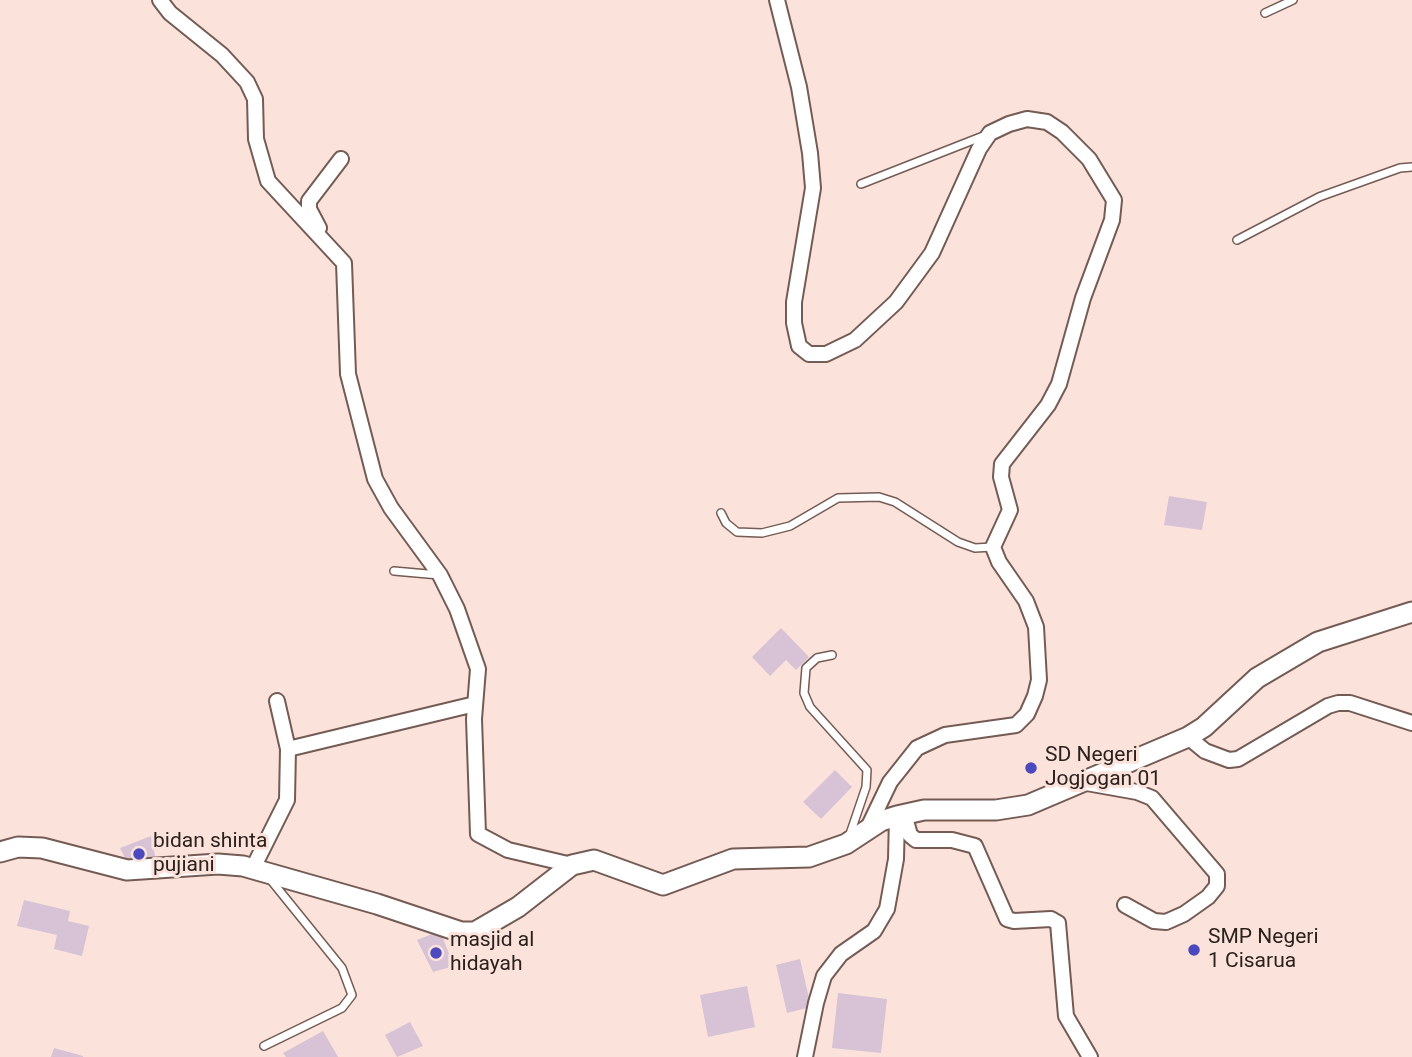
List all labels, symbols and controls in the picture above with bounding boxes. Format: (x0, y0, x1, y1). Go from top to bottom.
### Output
place label: SD Negeri Jogjogan 01 (1045, 743, 1161, 793)
marker: SD Negeri Jogjogan 01 (1023, 760, 1039, 776)
place label: bidan shinta pujiani (153, 829, 267, 879)
marker: bidan shinta pujiani (131, 846, 147, 862)
place label: SMP Negeri 1 Cisarua (1208, 925, 1319, 975)
place label: masjid al hidayah (450, 928, 534, 978)
marker: SMP Negeri 1 Cisarua (1186, 942, 1202, 958)
marker: masjid al hidayah (428, 945, 444, 961)

